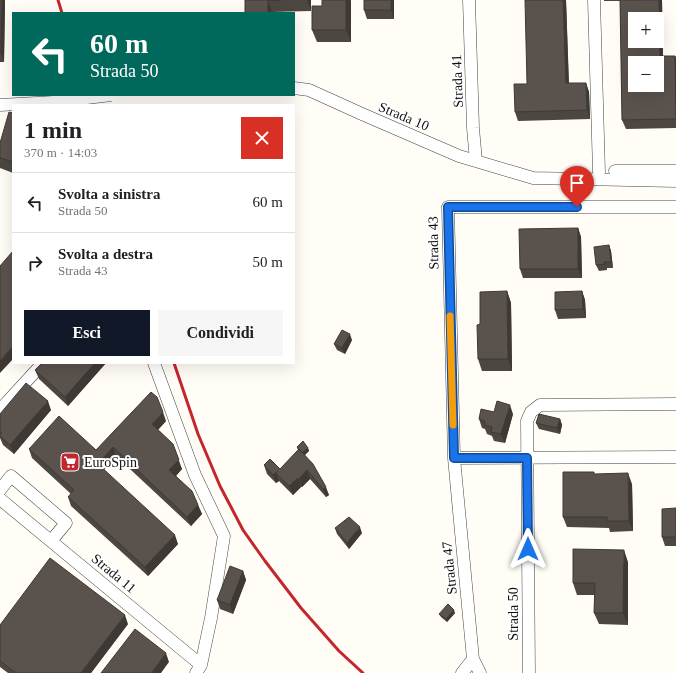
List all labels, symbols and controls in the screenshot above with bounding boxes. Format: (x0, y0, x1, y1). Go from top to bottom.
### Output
map controls (628, 12, 664, 92)
button: + (628, 12, 664, 48)
icon: left (24, 28, 76, 80)
text: 60 m (90, 28, 148, 59)
street label: Strada 41 (449, 54, 466, 108)
button: − (628, 56, 664, 92)
text: Strada 50 (90, 61, 158, 81)
street label: Strada 10 (376, 99, 431, 134)
text: 1 min (24, 117, 82, 143)
button: close (241, 117, 283, 159)
text: 370 m · 14:03 (24, 145, 97, 160)
pin (560, 166, 594, 207)
icon: arrive (566, 172, 588, 194)
text: Svolta a sinistra (58, 186, 161, 202)
icon: left (24, 192, 46, 214)
text: 60 m (253, 194, 283, 210)
text: Strada 50 (58, 203, 107, 218)
street label: Strada 43 (426, 216, 441, 270)
text: Svolta a destra (58, 246, 153, 262)
icon: right (24, 252, 46, 274)
text: 50 m (253, 254, 283, 270)
text: Strada 43 (58, 263, 107, 278)
button: Esci (24, 310, 150, 356)
button: Condividi (158, 310, 283, 356)
supermarket icon: EuroSpin (59, 451, 81, 473)
place label: EuroSpin (84, 455, 137, 470)
position arrow (507, 528, 549, 570)
street label: Strada 47 (439, 541, 460, 595)
street label: Strada 11 (89, 551, 139, 596)
street label: Strada 50 (506, 587, 521, 641)

